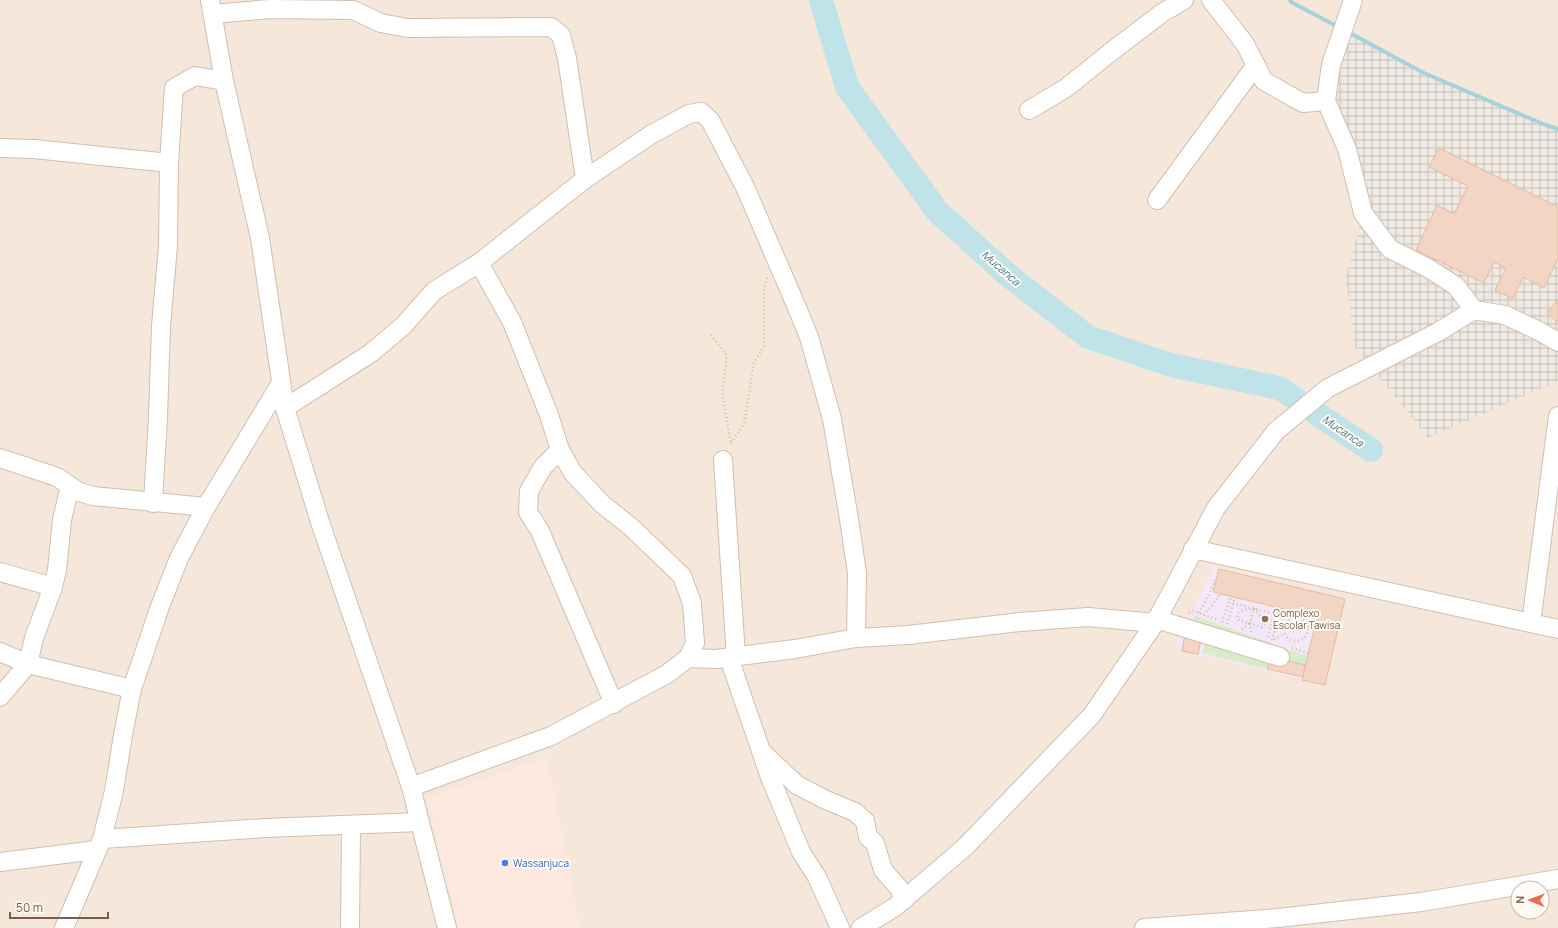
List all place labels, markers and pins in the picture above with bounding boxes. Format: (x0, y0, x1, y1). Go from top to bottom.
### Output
place label: Complexo Escolar Tawisa (1273, 606, 1340, 632)
marker: Complexo Escolar Tawisa (1260, 614, 1270, 624)
place label: Wassanjuca (513, 856, 569, 870)
marker: Wassanjuca (500, 858, 510, 868)

